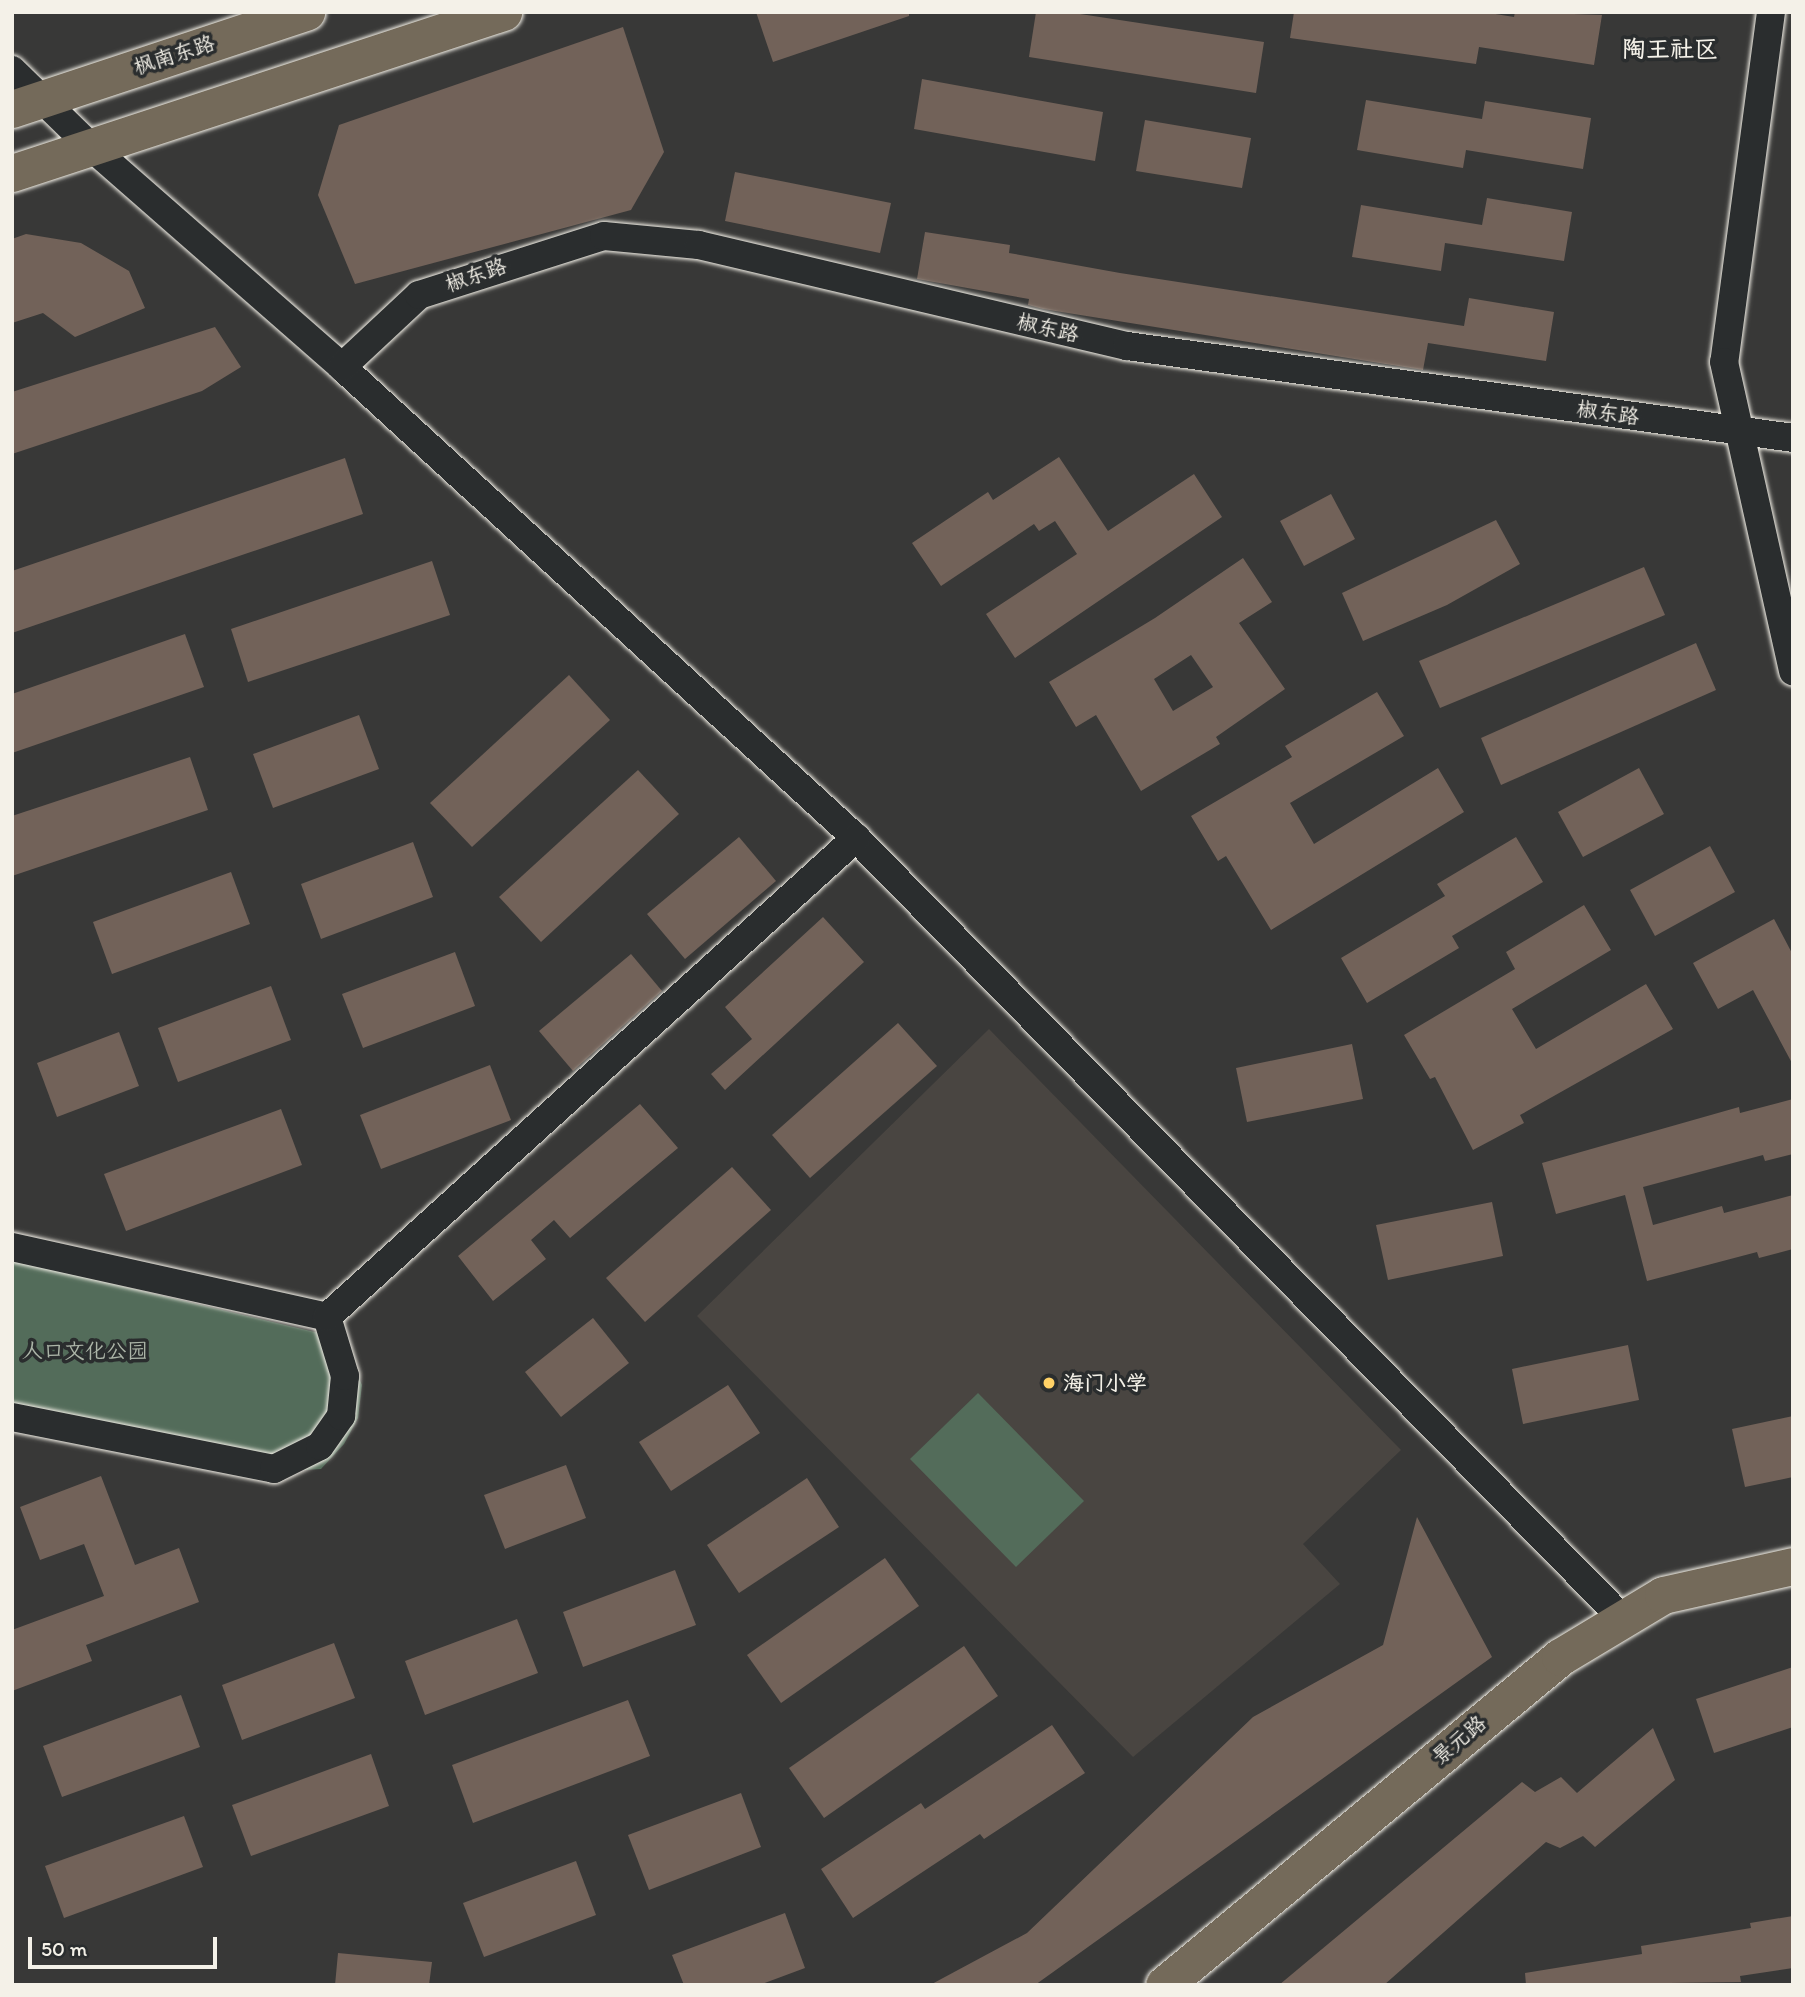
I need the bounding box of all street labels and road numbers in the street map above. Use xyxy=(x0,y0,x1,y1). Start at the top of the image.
street label: 枫南东路 xyxy=(130,30,218,80)
street label: 椒东路 xyxy=(442,253,510,297)
street label: 椒东路 xyxy=(1014,309,1082,347)
street label: 椒东路 xyxy=(1575,396,1641,430)
street label: 景元路 xyxy=(1427,1710,1491,1770)

